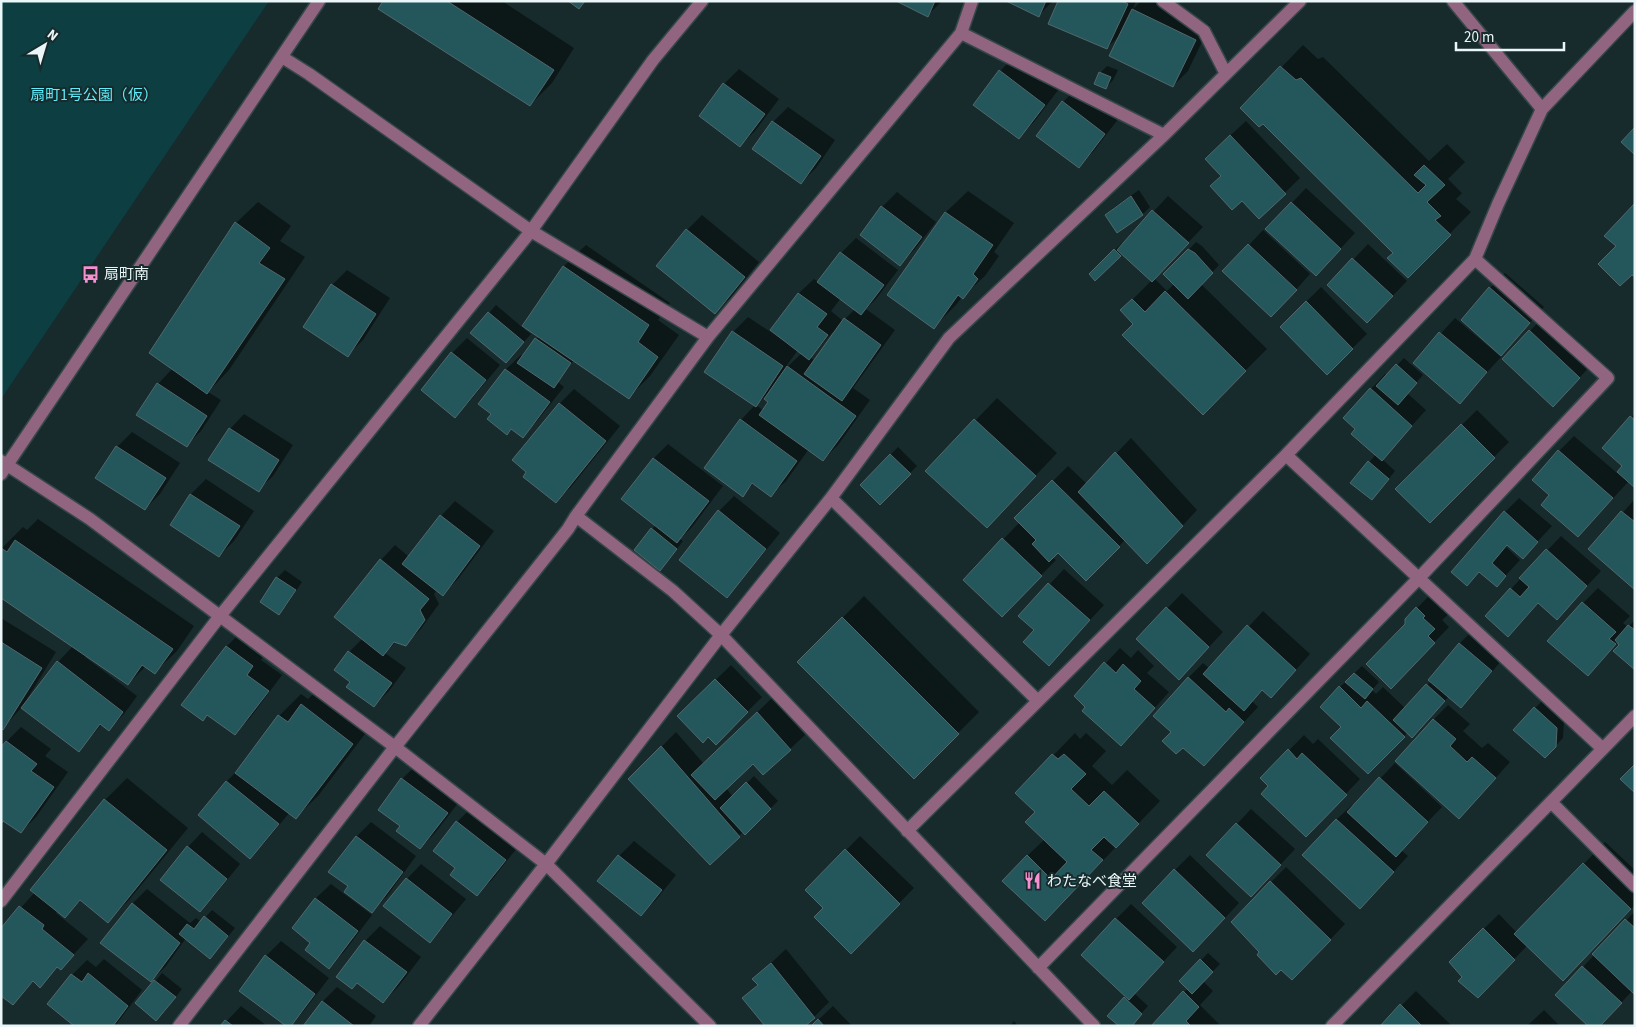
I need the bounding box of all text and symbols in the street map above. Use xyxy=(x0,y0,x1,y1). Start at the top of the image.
north arrow xyxy=(20,20,70,70)
scale bar xyxy=(1456,20,1564,52)
text: N xyxy=(43,25,62,46)
text: 20 m xyxy=(1464,27,1494,48)
park label: 扇町1号公園（仮） xyxy=(30,85,158,106)
bus stop icon: 扇町南 xyxy=(80,264,100,284)
place label: 扇町南 xyxy=(104,264,149,285)
restaurant icon: わたなべ食堂 xyxy=(1023,871,1043,891)
place label: わたなべ食堂 xyxy=(1047,871,1137,892)

